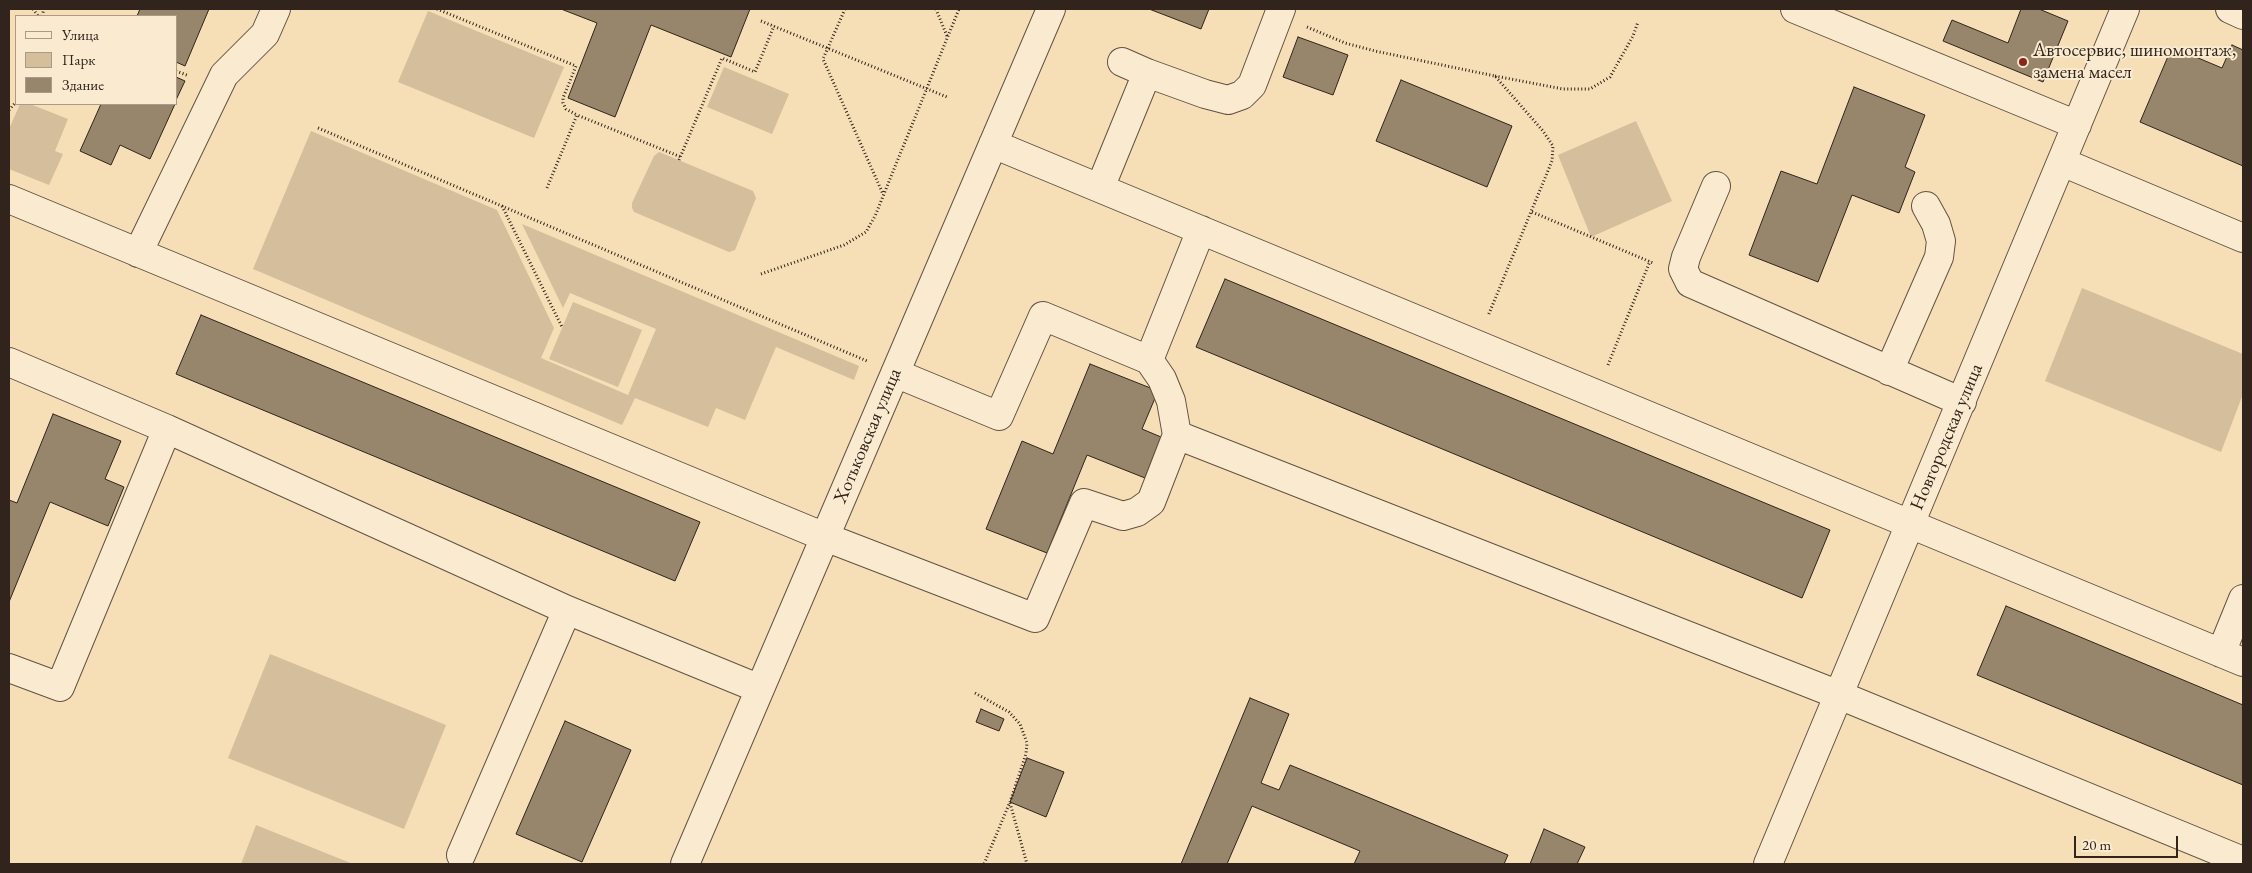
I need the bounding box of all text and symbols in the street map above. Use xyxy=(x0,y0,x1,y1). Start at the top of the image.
legend xyxy=(15,15,178,105)
text: Улица xyxy=(62,25,99,44)
place label: Автосервис, шиномонтаж, замена масел xyxy=(2033,40,2236,84)
text: Парк xyxy=(62,50,95,69)
marker: Автосервис, шиномонтаж, замена масел xyxy=(2017,56,2029,68)
text: Здание xyxy=(62,75,104,94)
street label: Новгородская улица xyxy=(1906,360,1988,514)
street label: Хотьковская улица xyxy=(829,365,907,507)
scale bar xyxy=(2077,826,2181,858)
text: 20 m xyxy=(2082,835,2111,854)

